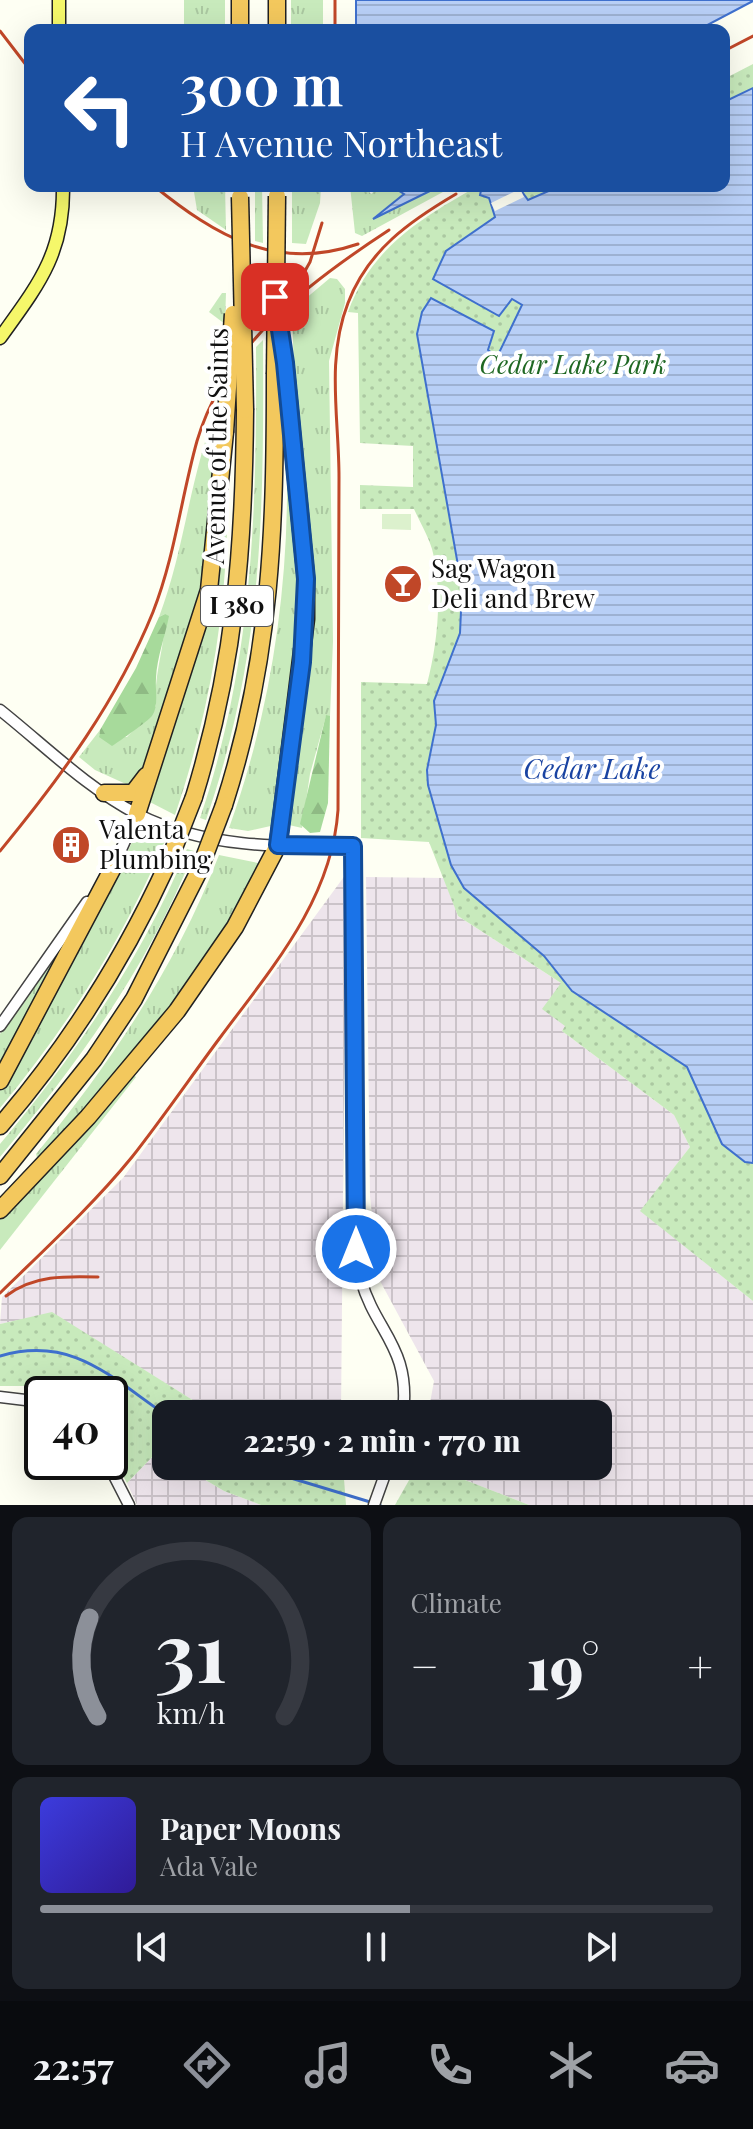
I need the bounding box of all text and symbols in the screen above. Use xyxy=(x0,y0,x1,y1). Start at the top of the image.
text: 300 m xyxy=(180,46,343,121)
icon: left xyxy=(48,56,152,160)
text: H Avenue Northeast xyxy=(180,118,502,166)
pin xyxy=(241,263,309,331)
icon: arrive xyxy=(253,275,297,319)
street label: Avenue of the Saints xyxy=(196,327,235,565)
park label: Cedar Lake Park xyxy=(480,346,667,381)
place label: Sag Wagon Deli and Brew xyxy=(431,550,595,615)
bar icon: Sag Wagon Deli and Brew xyxy=(382,563,424,605)
road number: I 380 xyxy=(201,586,273,626)
water label: Cedar Lake xyxy=(523,749,661,786)
place label: Valenta Plumbing xyxy=(98,811,211,876)
building icon: Valenta Plumbing xyxy=(50,824,92,866)
position arrow xyxy=(314,1207,398,1291)
speed limit sign: 40 xyxy=(24,1376,128,1480)
text: 22:59 · 2 min · 770 m xyxy=(244,1420,520,1460)
text: Climate xyxy=(411,1585,502,1620)
text: 31 xyxy=(155,1593,227,1704)
text: 19° xyxy=(527,1625,600,1705)
text: − xyxy=(411,1635,439,1694)
text: + xyxy=(687,1635,713,1694)
text: km/h xyxy=(157,1693,226,1731)
text: Paper Moons xyxy=(160,1808,341,1848)
text: Ada Vale xyxy=(160,1848,258,1883)
icon: previous xyxy=(130,1925,174,1969)
icon: pause xyxy=(354,1925,398,1969)
icon: next xyxy=(579,1925,623,1969)
icon: directions xyxy=(179,2037,235,2093)
icon: music xyxy=(300,2037,356,2093)
icon: phone xyxy=(422,2037,478,2093)
icon: climate xyxy=(543,2037,599,2093)
icon: car xyxy=(664,2037,720,2093)
text: 22:57 xyxy=(33,2041,114,2089)

